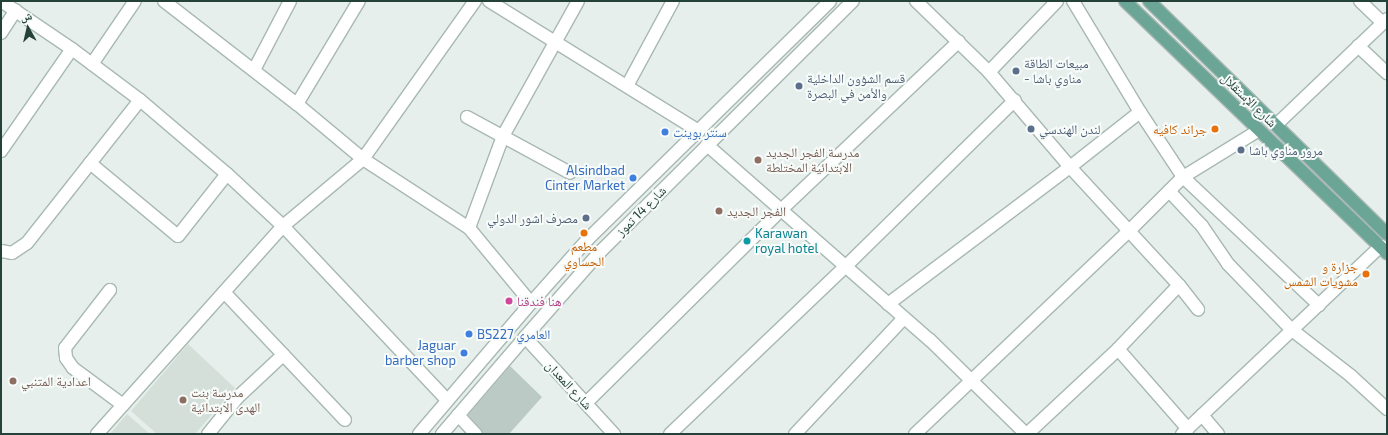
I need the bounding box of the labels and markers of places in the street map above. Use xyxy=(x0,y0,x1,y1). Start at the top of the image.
place label: مبيعات الطاقة - مناوي باشا xyxy=(1024,56,1089,87)
marker: مبيعات الطاقة - مناوي باشا xyxy=(1011,66,1021,76)
place label: قسم الشؤون الداخلية والأمن في البصرة xyxy=(807,71,905,102)
marker: قسم الشؤون الداخلية والأمن في البصرة xyxy=(794,81,804,91)
place label: لندن الهندسي xyxy=(1039,121,1100,137)
place label: جراند كافيه xyxy=(1153,121,1207,137)
place label: سنتر بوينت xyxy=(673,124,727,140)
marker: لندن الهندسي xyxy=(1026,124,1036,134)
marker: جراند كافيه xyxy=(1210,124,1220,134)
marker: سنتر بوينت xyxy=(660,127,670,137)
place label: مرور مناوي باشا xyxy=(1249,142,1323,158)
place label: مدرسة الفجر الجديد الابتدائية المختلطة xyxy=(766,145,859,176)
marker: مرور مناوي باشا xyxy=(1236,145,1246,155)
marker: مدرسة الفجر الجديد الابتدائية المختلطة xyxy=(753,155,763,165)
place label: Alsindbad Cinter Market xyxy=(545,163,625,194)
marker: Alsindbad Cinter Market xyxy=(628,173,638,183)
place label: الفجر الجديد xyxy=(727,203,786,219)
marker: الفجر الجديد xyxy=(714,206,724,216)
place label: مصرف اشور الدولي xyxy=(487,210,578,226)
marker: مصرف اشور الدولي xyxy=(581,213,591,223)
place label: Karawan royal hotel xyxy=(755,226,819,257)
marker: مطعم الحساوي xyxy=(579,228,589,238)
marker: Karawan royal hotel xyxy=(742,236,752,246)
place label: مطعم الحساوي xyxy=(564,239,604,270)
place label: جزارة و مشويات الشمس xyxy=(1284,259,1358,290)
marker: جزارة و مشويات الشمس xyxy=(1361,269,1371,279)
place label: هنا فندقنا xyxy=(517,293,562,309)
marker: هنا فندقنا xyxy=(504,296,514,306)
place label: BS227 العامري xyxy=(477,326,550,342)
marker: BS227 العامري xyxy=(464,329,474,339)
place label: Jaguar barber shop xyxy=(385,338,456,369)
marker: Jaguar barber shop xyxy=(459,348,469,358)
place label: اعدادية المتنبي xyxy=(21,373,91,389)
marker: اعدادية المتنبي xyxy=(8,376,18,386)
place label: مدرسة بنت الهدى اﻻبتدائية xyxy=(191,385,260,416)
marker: مدرسة بنت الهدى اﻻبتدائية xyxy=(178,395,188,405)

